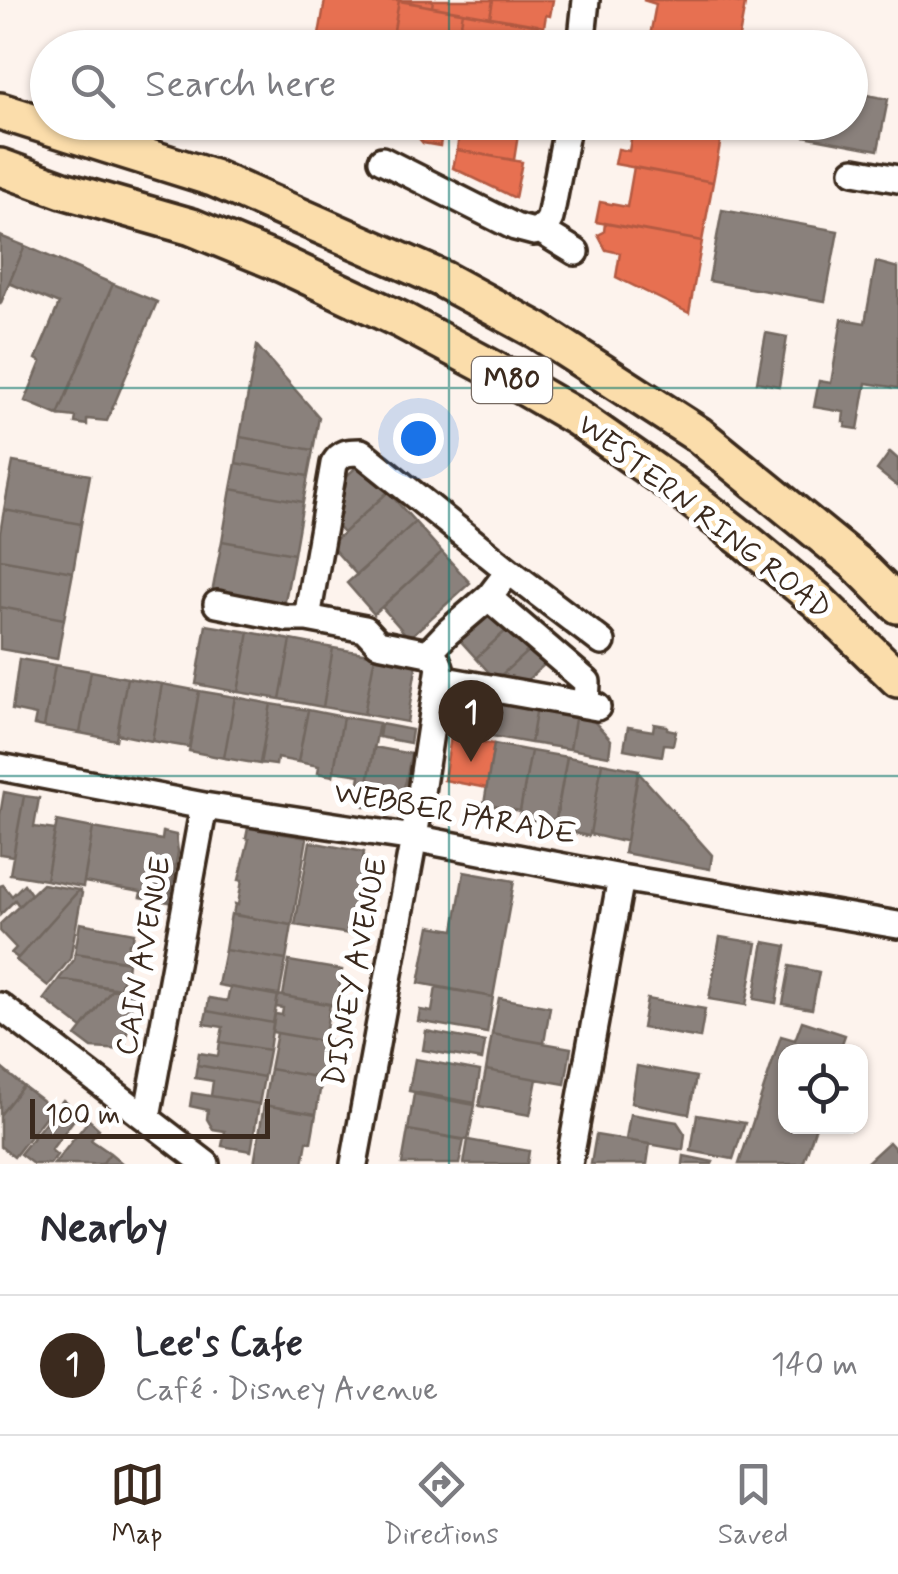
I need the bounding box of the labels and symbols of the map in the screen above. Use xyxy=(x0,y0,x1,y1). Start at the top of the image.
road number: M80 xyxy=(472,357,552,403)
street label: WESTERN RING ROAD xyxy=(569,406,839,628)
your location xyxy=(393,413,444,464)
pin: 1 xyxy=(438,680,504,762)
street label: WEBBER PARADE xyxy=(331,773,579,855)
street label: CAIN AVENUE xyxy=(107,853,181,1059)
street label: DISNEY AVENUE xyxy=(315,855,397,1089)
scale bar xyxy=(30,1094,270,1138)

